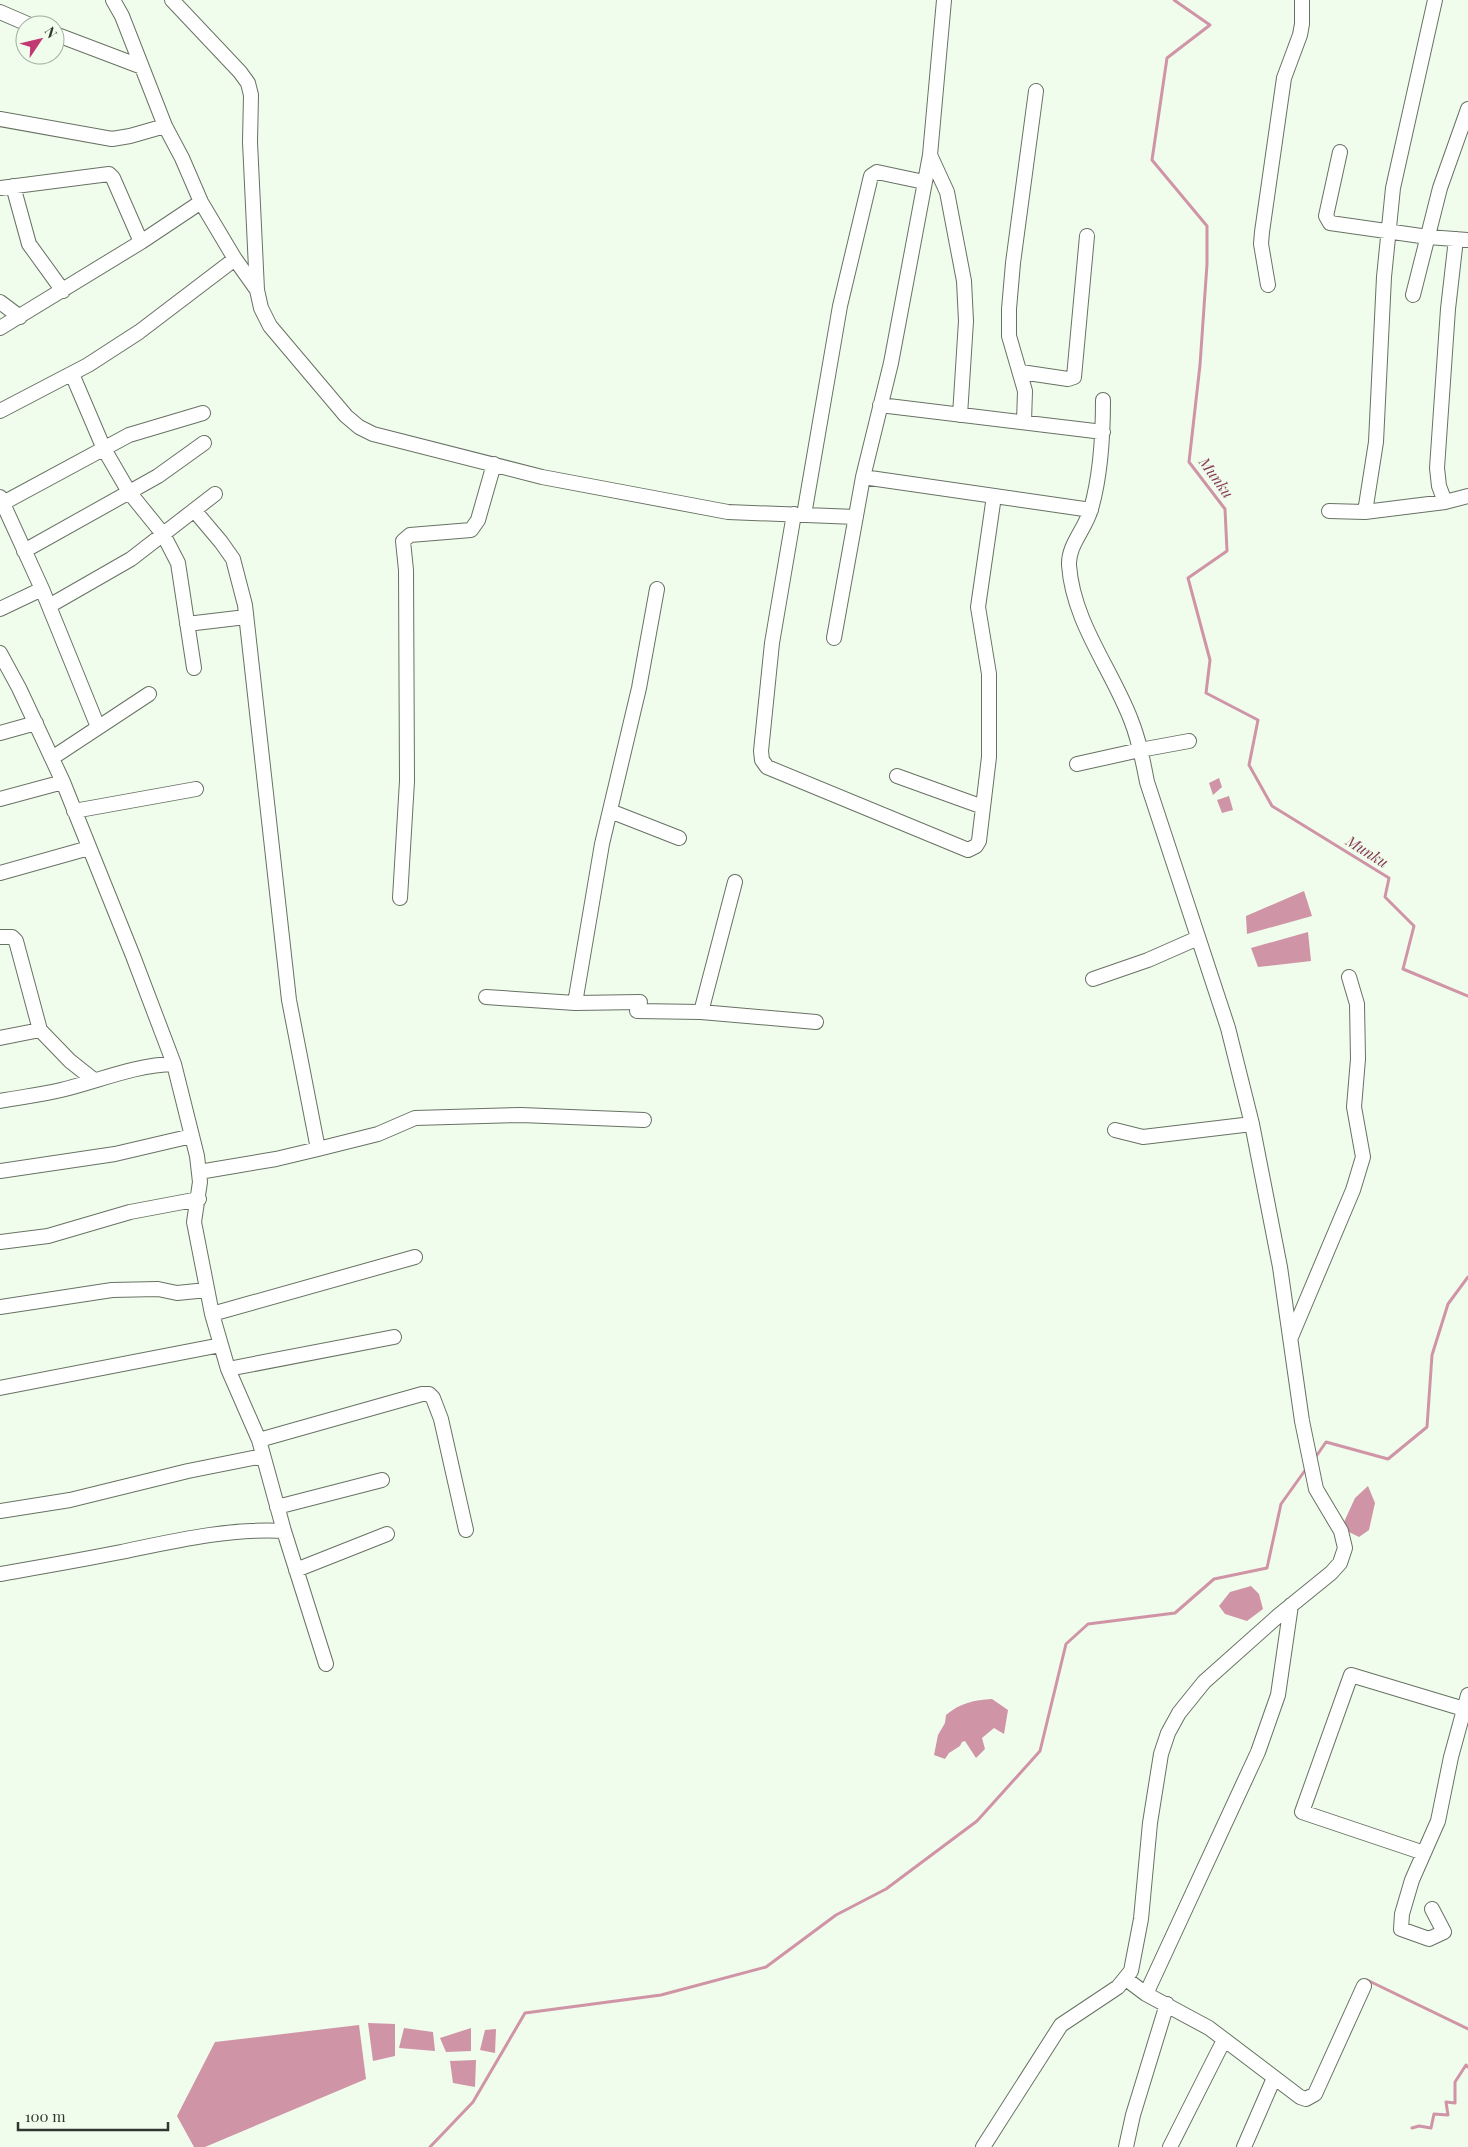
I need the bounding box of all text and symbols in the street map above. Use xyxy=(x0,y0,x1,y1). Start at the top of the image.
north arrow xyxy=(15,15,65,65)
text: N xyxy=(40,23,62,42)
water label: Munku xyxy=(1195,452,1239,502)
water label: Munku xyxy=(1342,830,1392,872)
scale bar xyxy=(18,2100,168,2132)
text: 100 m xyxy=(25,2106,66,2126)

